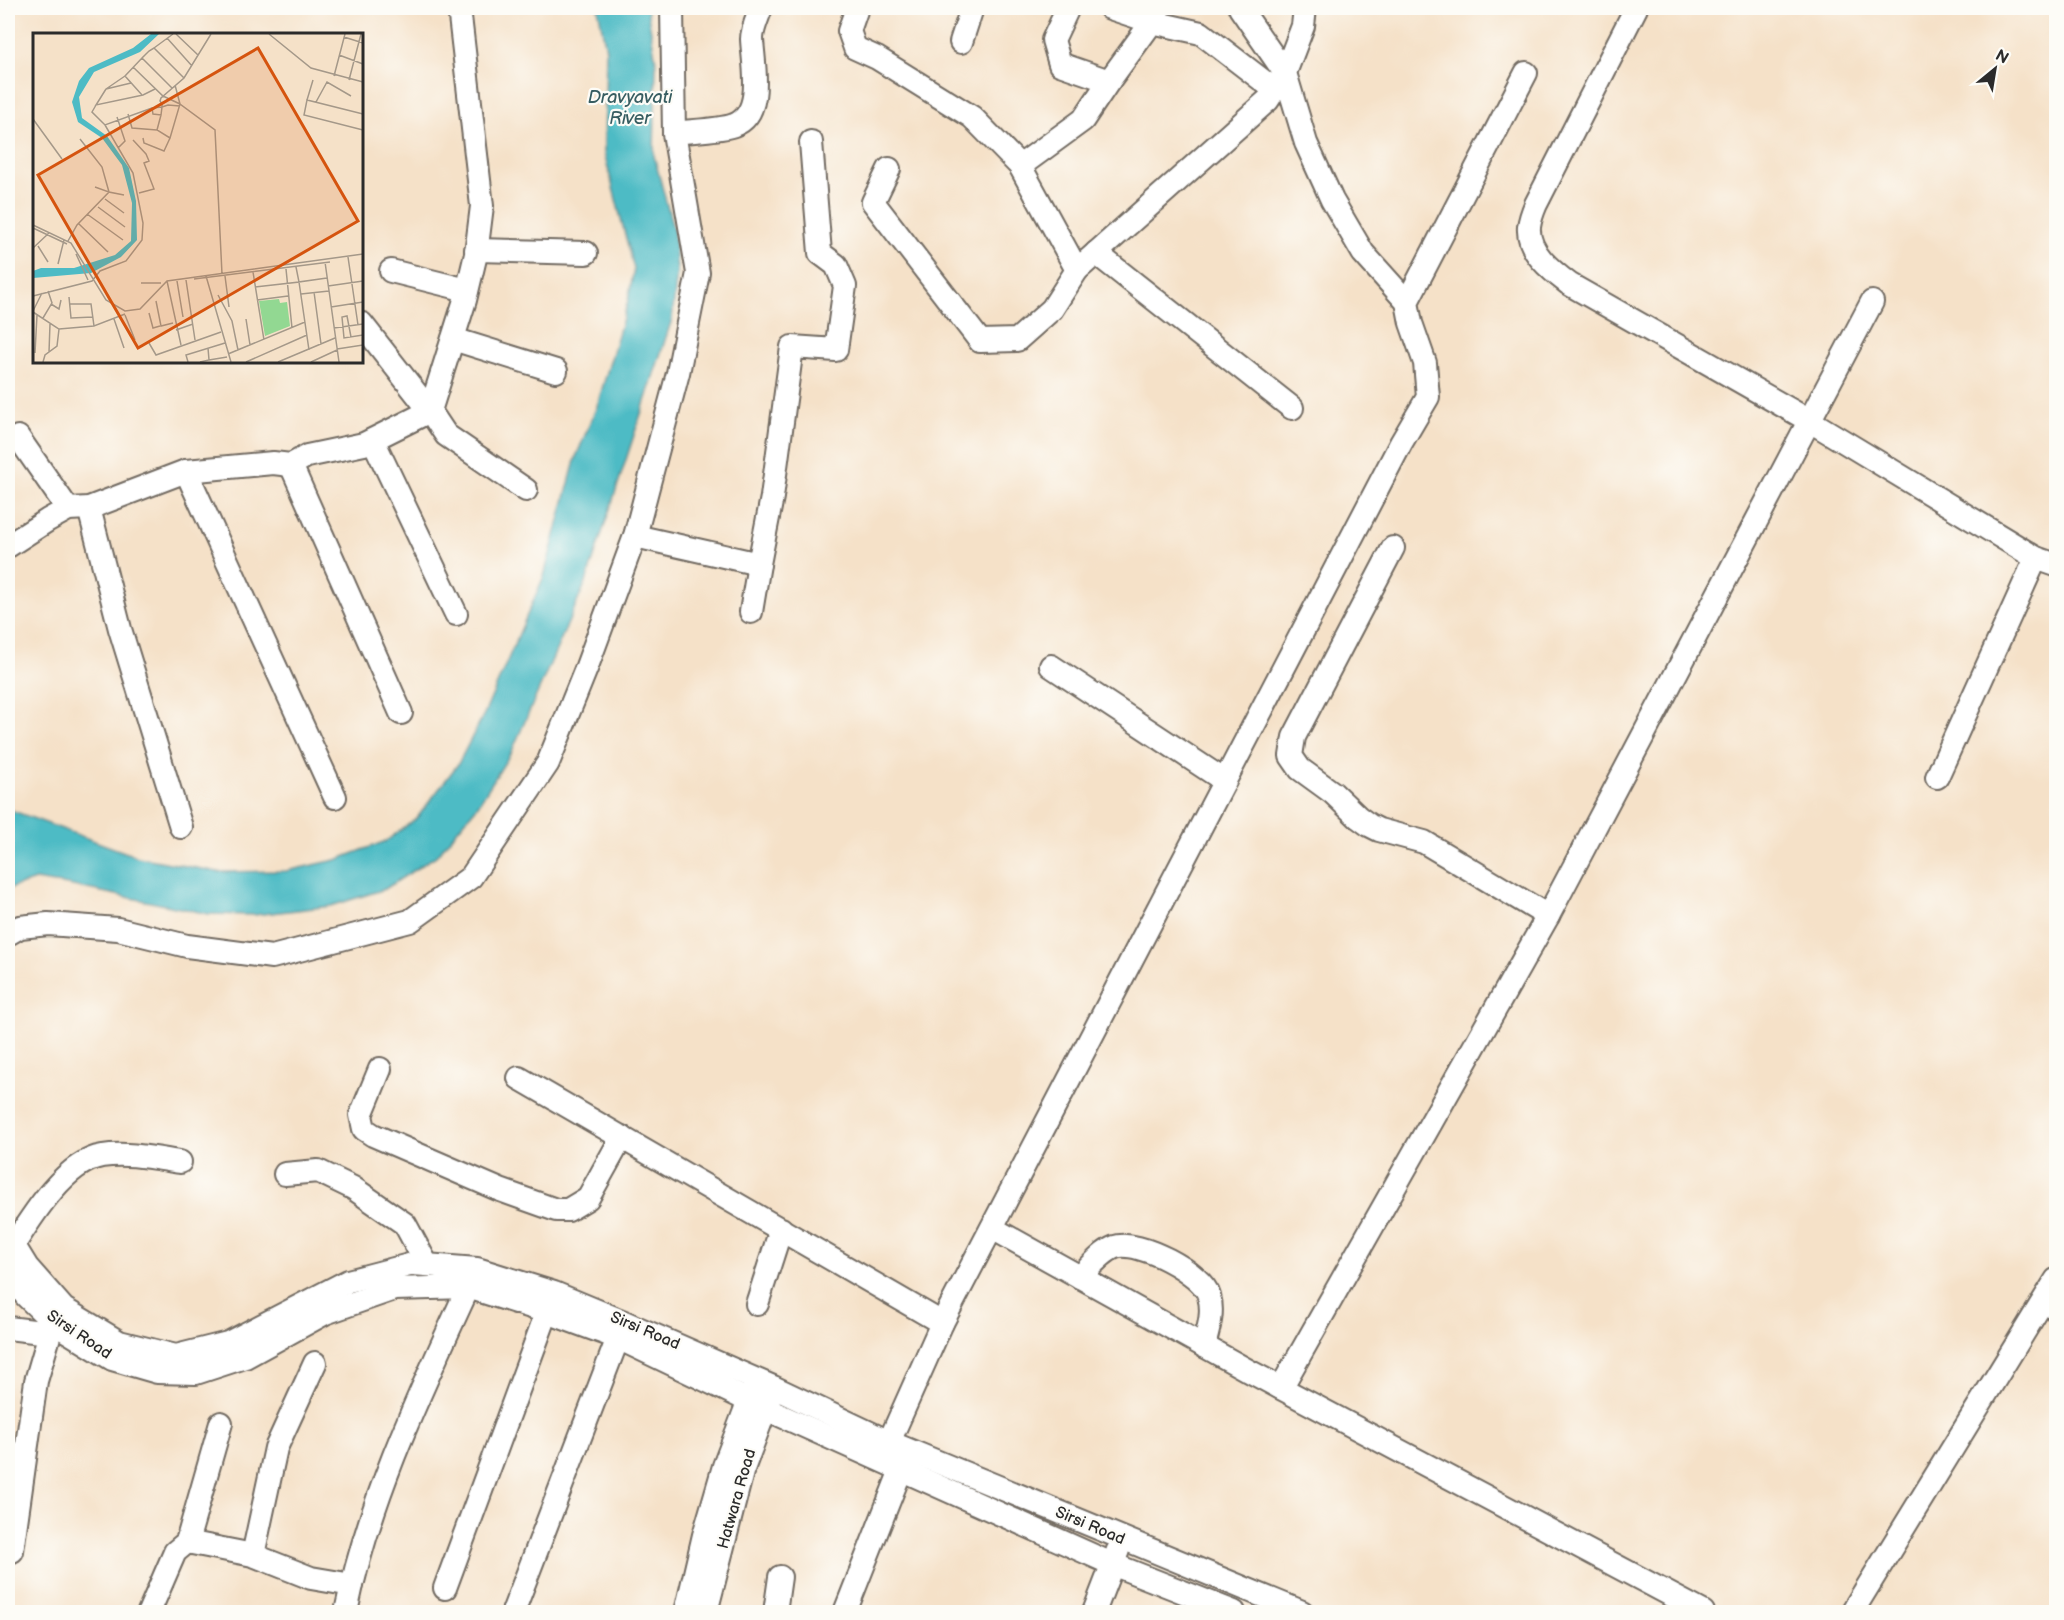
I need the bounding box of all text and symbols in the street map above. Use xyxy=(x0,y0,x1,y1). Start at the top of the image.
inset map xyxy=(33,33,363,363)
north arrow xyxy=(1965,39,2025,99)
text: N xyxy=(1992,46,2012,69)
water label: Dravyavati River xyxy=(588,87,673,129)
street label: Sirsi Road xyxy=(43,1306,115,1364)
street label: Sirsi Road xyxy=(607,1308,683,1354)
street label: Hatwara Road xyxy=(714,1447,760,1551)
street label: Sirsi Road xyxy=(1052,1503,1128,1549)

